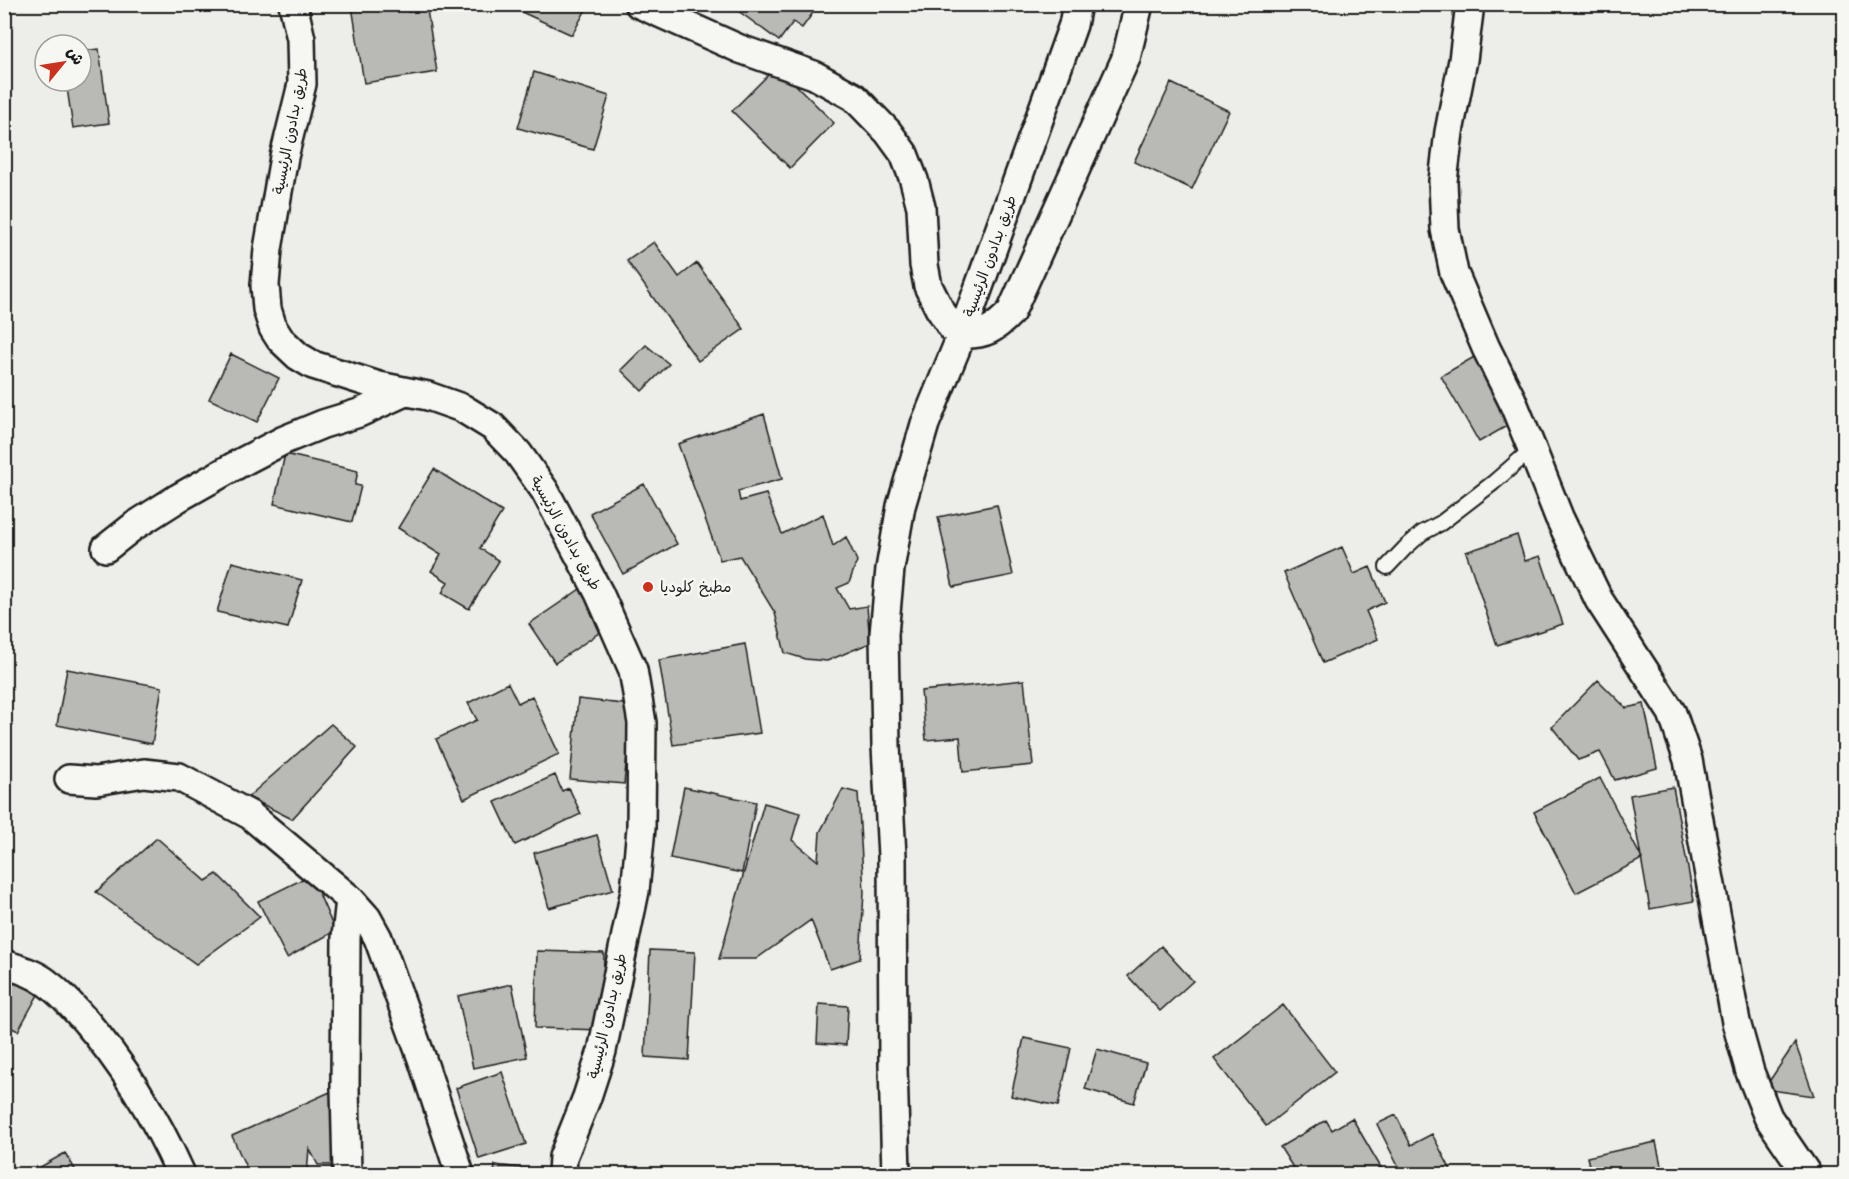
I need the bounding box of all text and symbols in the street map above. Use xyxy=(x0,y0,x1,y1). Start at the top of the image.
north arrow xyxy=(33,33,93,93)
text: ش xyxy=(62,43,89,69)
street label: طريق بدادون الرئيسية xyxy=(268,66,312,196)
street label: طريق بدادون الرئيسية xyxy=(959,192,1021,320)
street label: طريق بدادون الرئيسية xyxy=(526,472,606,594)
place label: مطبخ كلوديا xyxy=(660,577,731,597)
marker: مطبخ كلوديا xyxy=(641,580,655,594)
street label: طريق بدادون الرئيسية xyxy=(583,951,631,1081)

